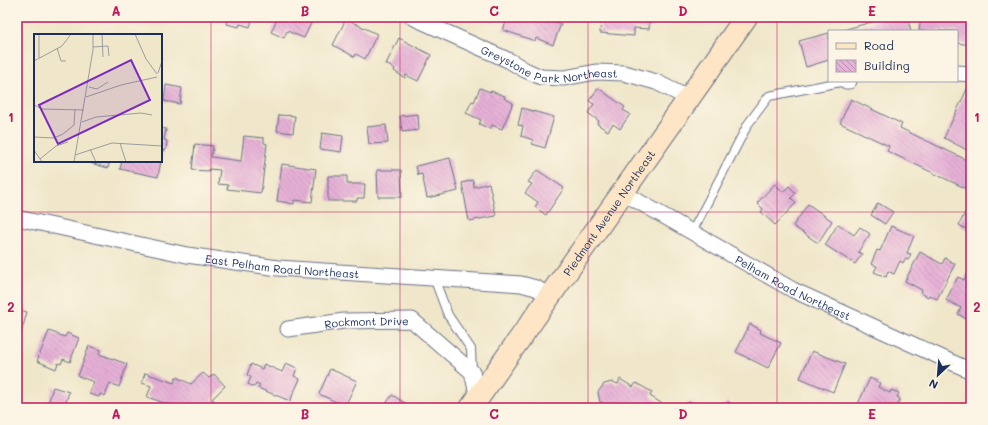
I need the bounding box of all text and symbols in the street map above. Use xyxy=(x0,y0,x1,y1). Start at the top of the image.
text: A xyxy=(111,2,121,19)
text: B xyxy=(301,2,310,19)
text: C xyxy=(489,2,499,19)
text: D xyxy=(678,2,688,19)
text: E xyxy=(868,2,876,19)
legend xyxy=(828,30,958,82)
inset map xyxy=(34,34,162,162)
text: Road xyxy=(864,37,894,53)
street label: Greystone Park Northeast xyxy=(479,41,618,86)
text: Building xyxy=(864,57,910,73)
text: 1 xyxy=(8,108,14,125)
text: 1 xyxy=(974,108,980,125)
street label: Piedmont Avenue Northeast xyxy=(559,147,658,278)
street label: East Pelham Road Northeast xyxy=(204,250,360,281)
street label: Pelham Road Northeast xyxy=(733,251,853,323)
text: 2 xyxy=(7,298,15,315)
text: 2 xyxy=(973,298,981,315)
street label: Rockmont Drive xyxy=(323,313,409,331)
north arrow xyxy=(918,355,958,395)
text: N xyxy=(926,376,940,393)
text: A xyxy=(111,405,121,422)
text: B xyxy=(301,405,310,422)
text: C xyxy=(489,405,499,422)
text: D xyxy=(678,405,688,422)
text: E xyxy=(868,405,876,422)

